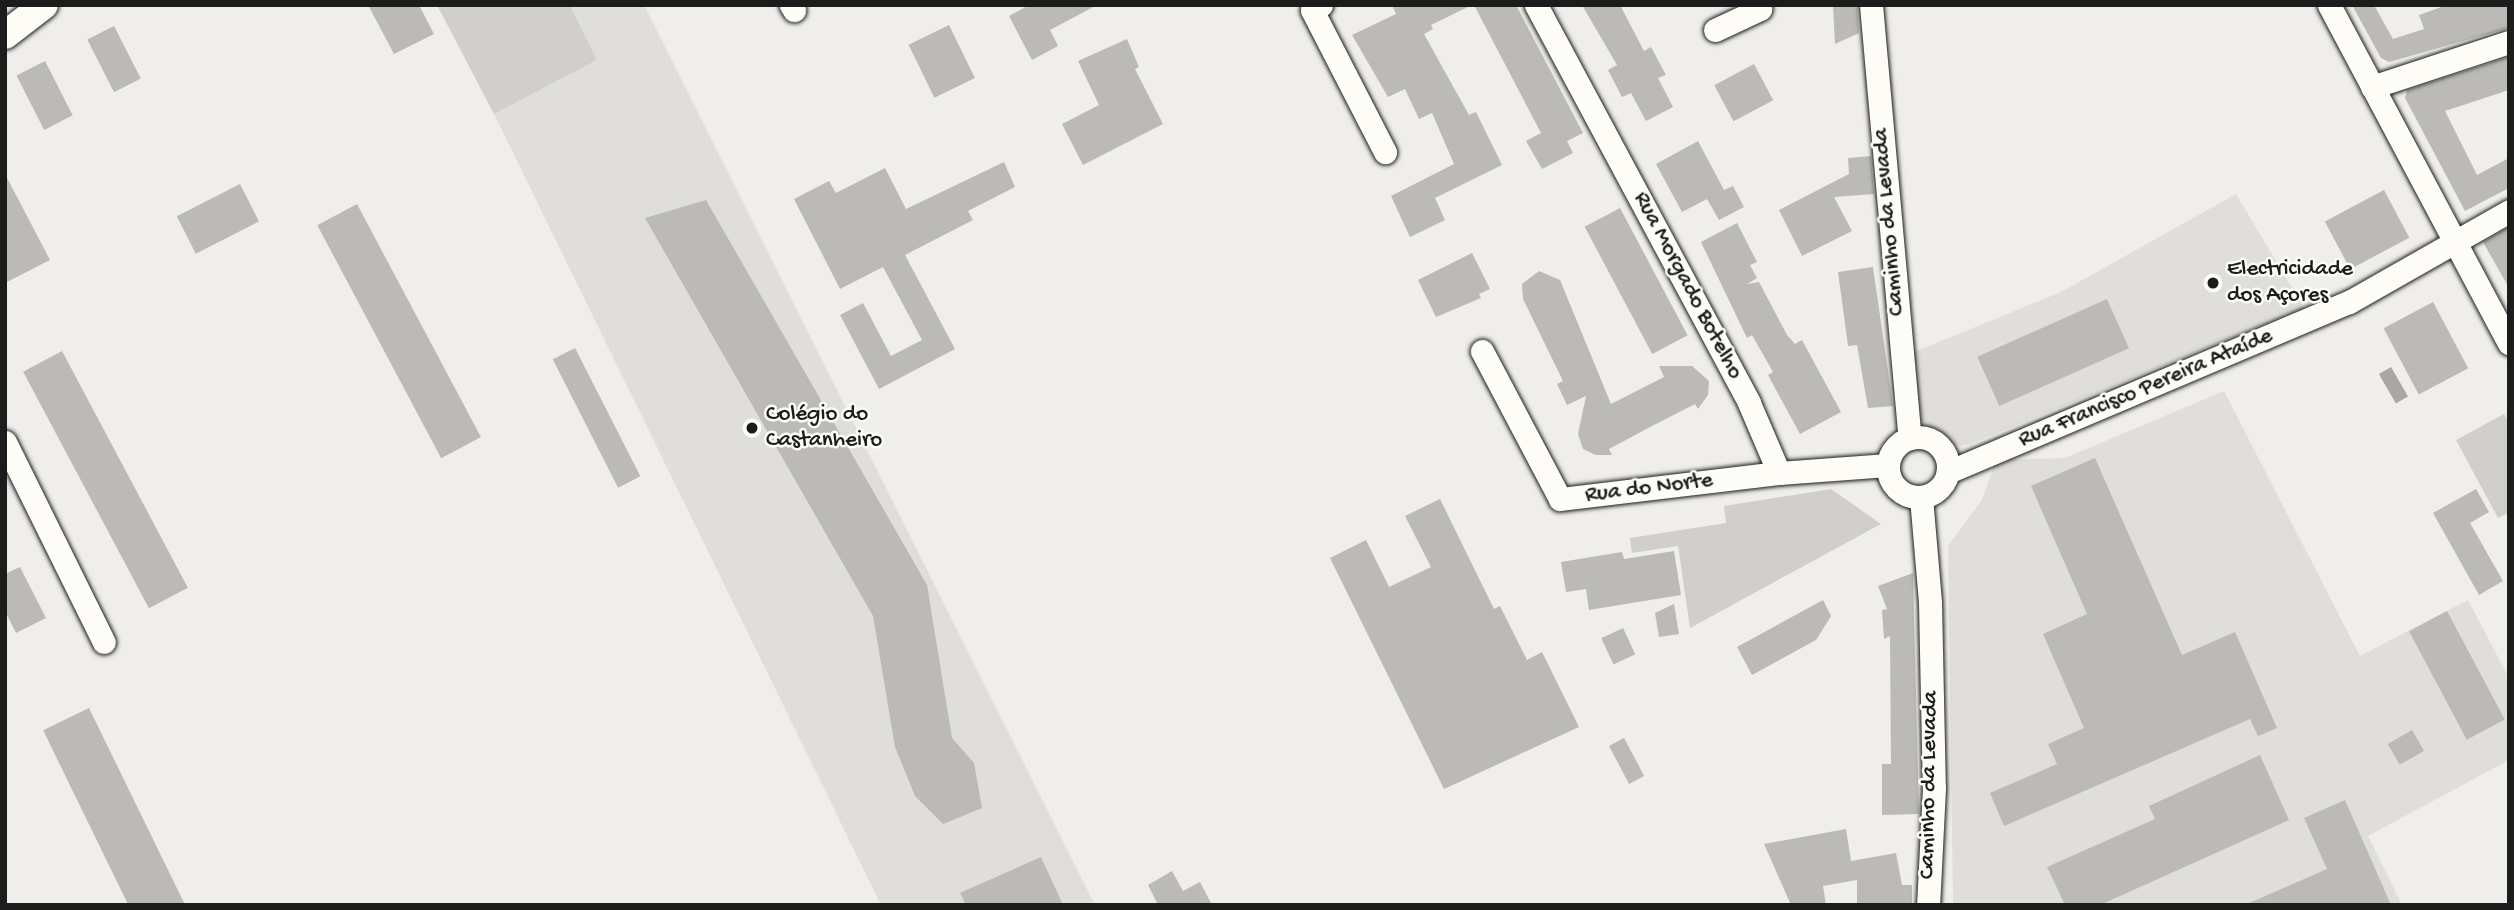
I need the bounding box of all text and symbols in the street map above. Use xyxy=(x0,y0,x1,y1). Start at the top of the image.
street label: Caminho da Levada xyxy=(1868,127,1912,317)
street label: Rua Morgado Botelho xyxy=(1626,188,1748,384)
place label: Electricidade dos Açores xyxy=(2227,256,2353,310)
marker: Electricidade dos Açores xyxy=(2205,275,2221,291)
street label: Rua Francisco Pereira Ataíde xyxy=(2015,323,2277,455)
place label: Colégio do Castanheiro xyxy=(766,401,882,455)
marker: Colégio do Castanheiro xyxy=(744,420,760,436)
street label: Rua do Norte xyxy=(1584,467,1714,511)
street label: Caminho da Levada xyxy=(1915,691,1945,879)

